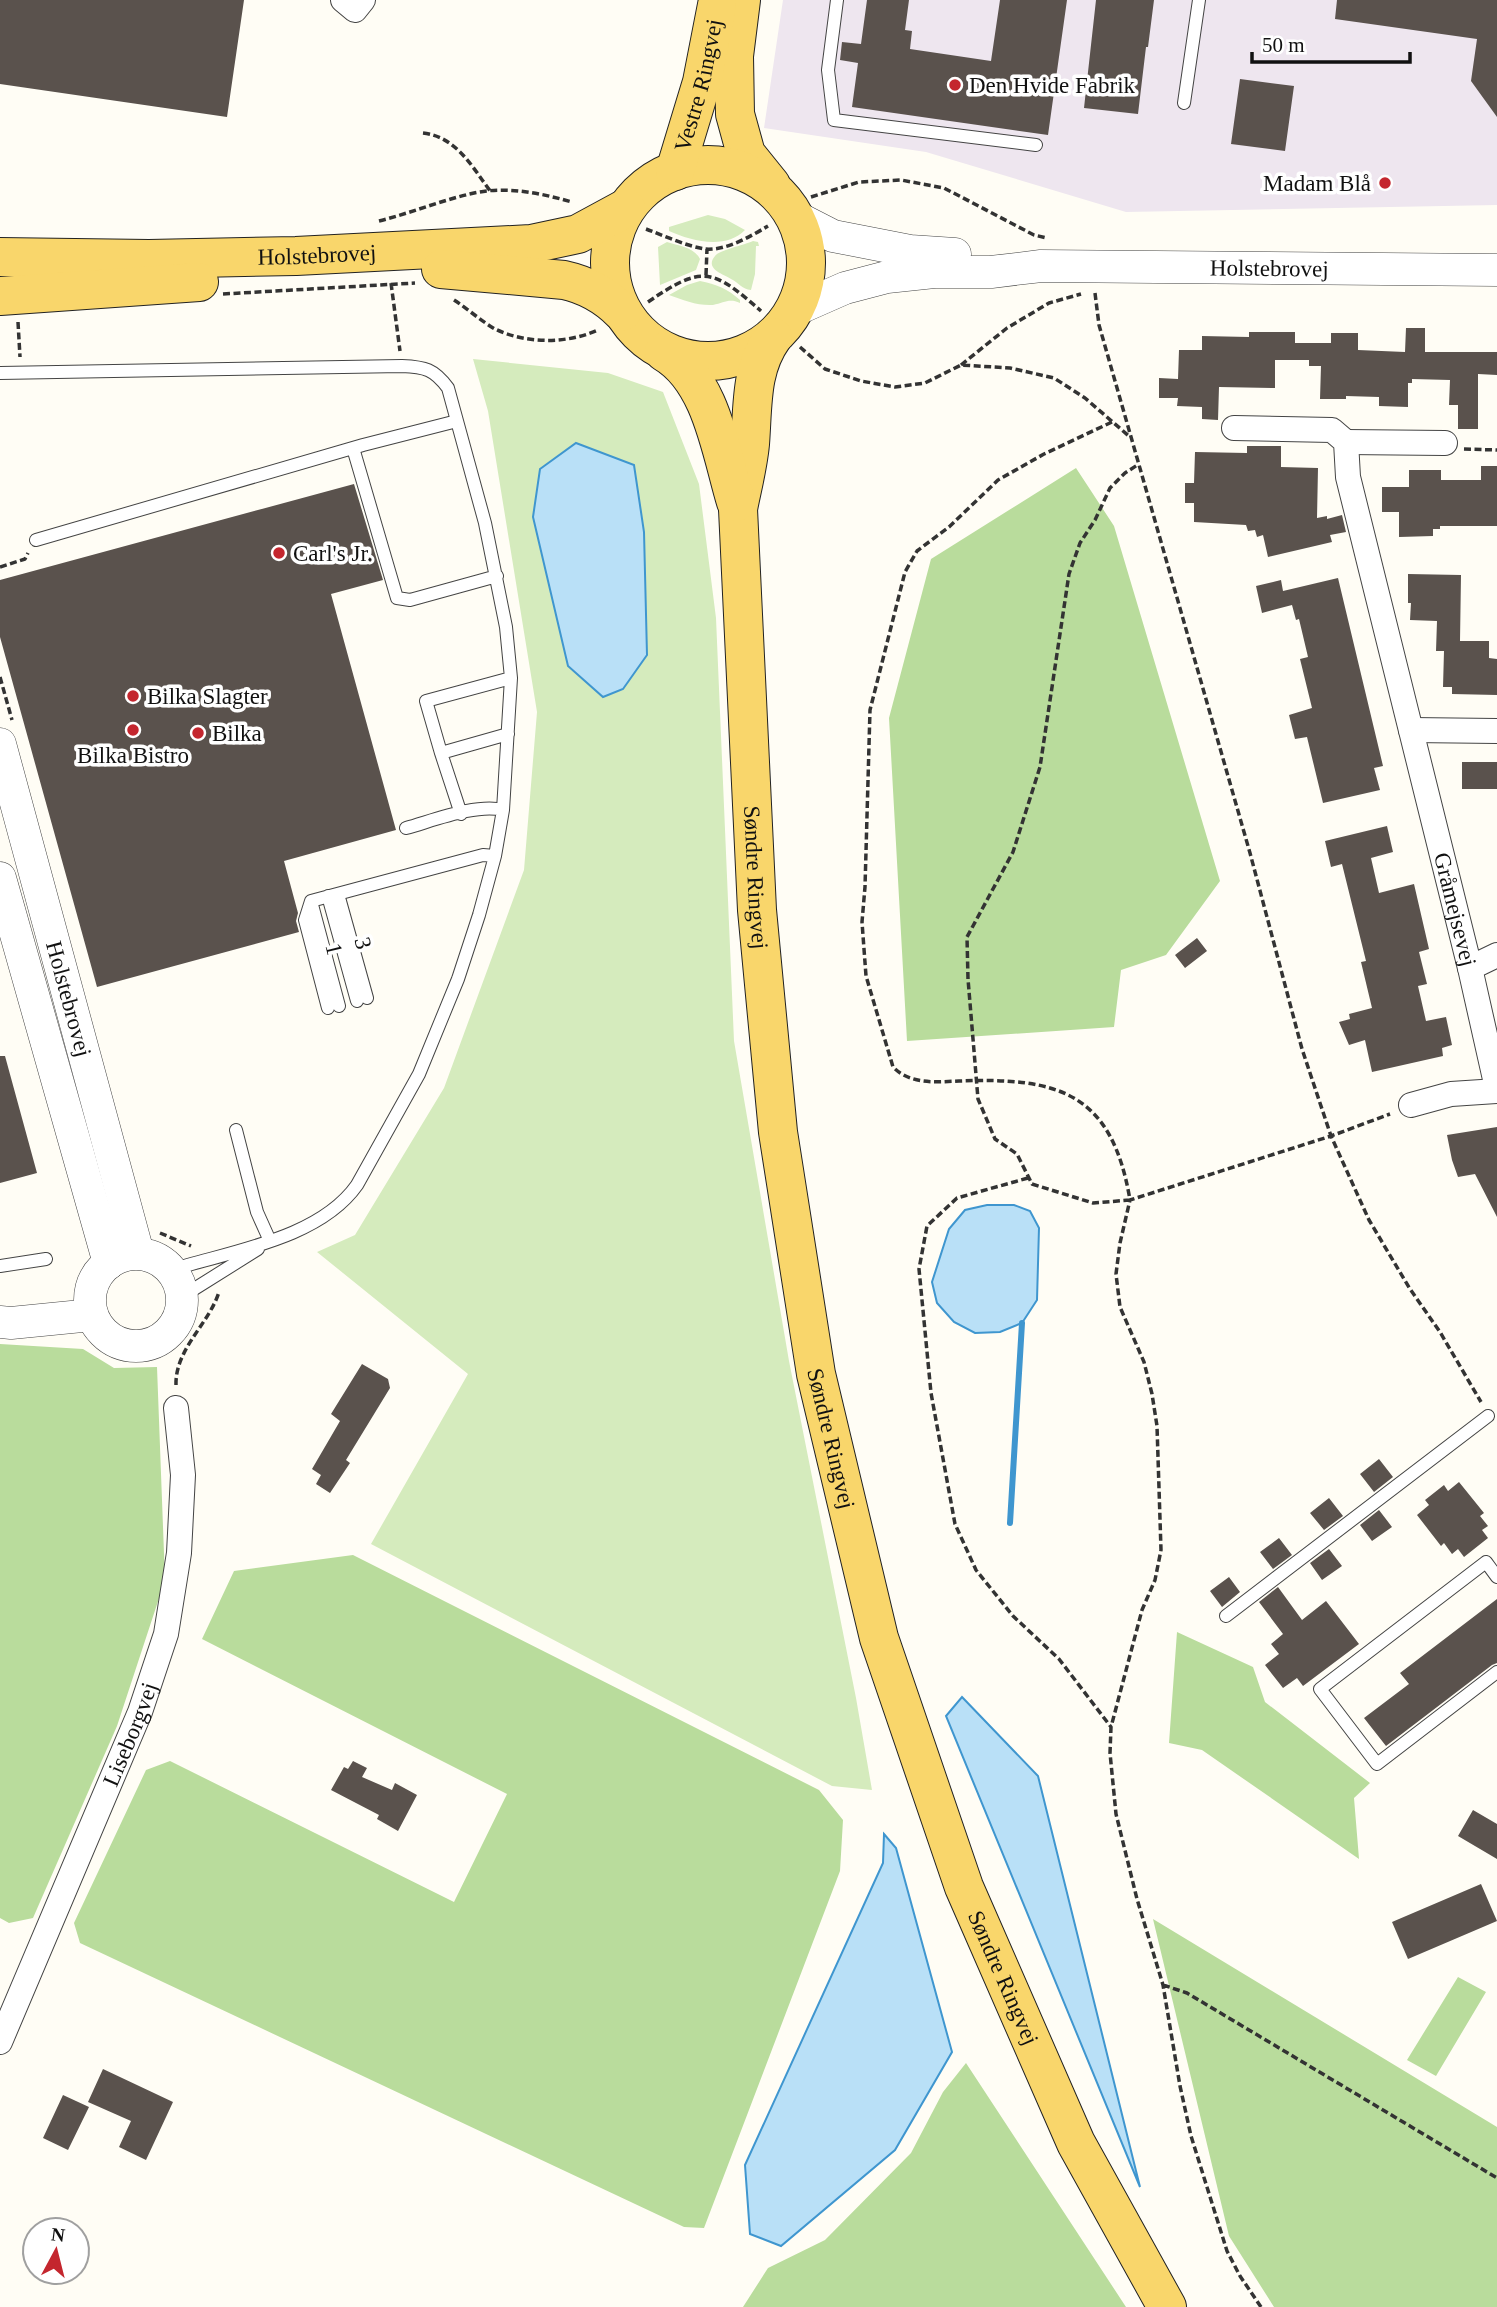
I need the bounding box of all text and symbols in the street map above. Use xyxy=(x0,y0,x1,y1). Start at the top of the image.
street label: Vestre Ringvej xyxy=(669,17,727,155)
scale bar xyxy=(1252,21,1410,65)
text: 50 m xyxy=(1262,33,1305,57)
place label: Den Hvide Fabrik xyxy=(969,73,1136,98)
marker: Den Hvide Fabrik xyxy=(947,77,963,93)
place label: Madam Blå xyxy=(1263,171,1371,196)
marker: Madam Blå xyxy=(1377,175,1393,191)
street label: Holstebrovej xyxy=(257,239,377,269)
street label: Holstebrovej xyxy=(1210,255,1329,281)
place label: Carl's Jr. xyxy=(293,541,373,566)
marker: Carl's Jr. xyxy=(271,545,287,561)
place label: Bilka Slagter xyxy=(147,684,268,709)
marker: Bilka Slagter xyxy=(125,688,141,704)
place label: Bilka xyxy=(212,721,262,746)
marker: Bilka Bistro xyxy=(125,722,141,738)
marker: Bilka xyxy=(190,725,206,741)
place label: Bilka Bistro xyxy=(77,743,189,768)
street label: Søndre Ringvej xyxy=(740,805,773,950)
street label: Gråmejsevej xyxy=(1429,850,1482,969)
street label: 3 xyxy=(349,934,377,952)
street label: Holstebrovej xyxy=(41,938,97,1059)
street label: 1 xyxy=(320,940,348,958)
street label: Søndre Ringvej xyxy=(803,1366,860,1511)
street label: Liseborgvej xyxy=(98,1679,161,1790)
street label: Søndre Ringvej xyxy=(963,1907,1044,2048)
north arrow xyxy=(21,2216,91,2286)
text: N xyxy=(50,2223,66,2246)

